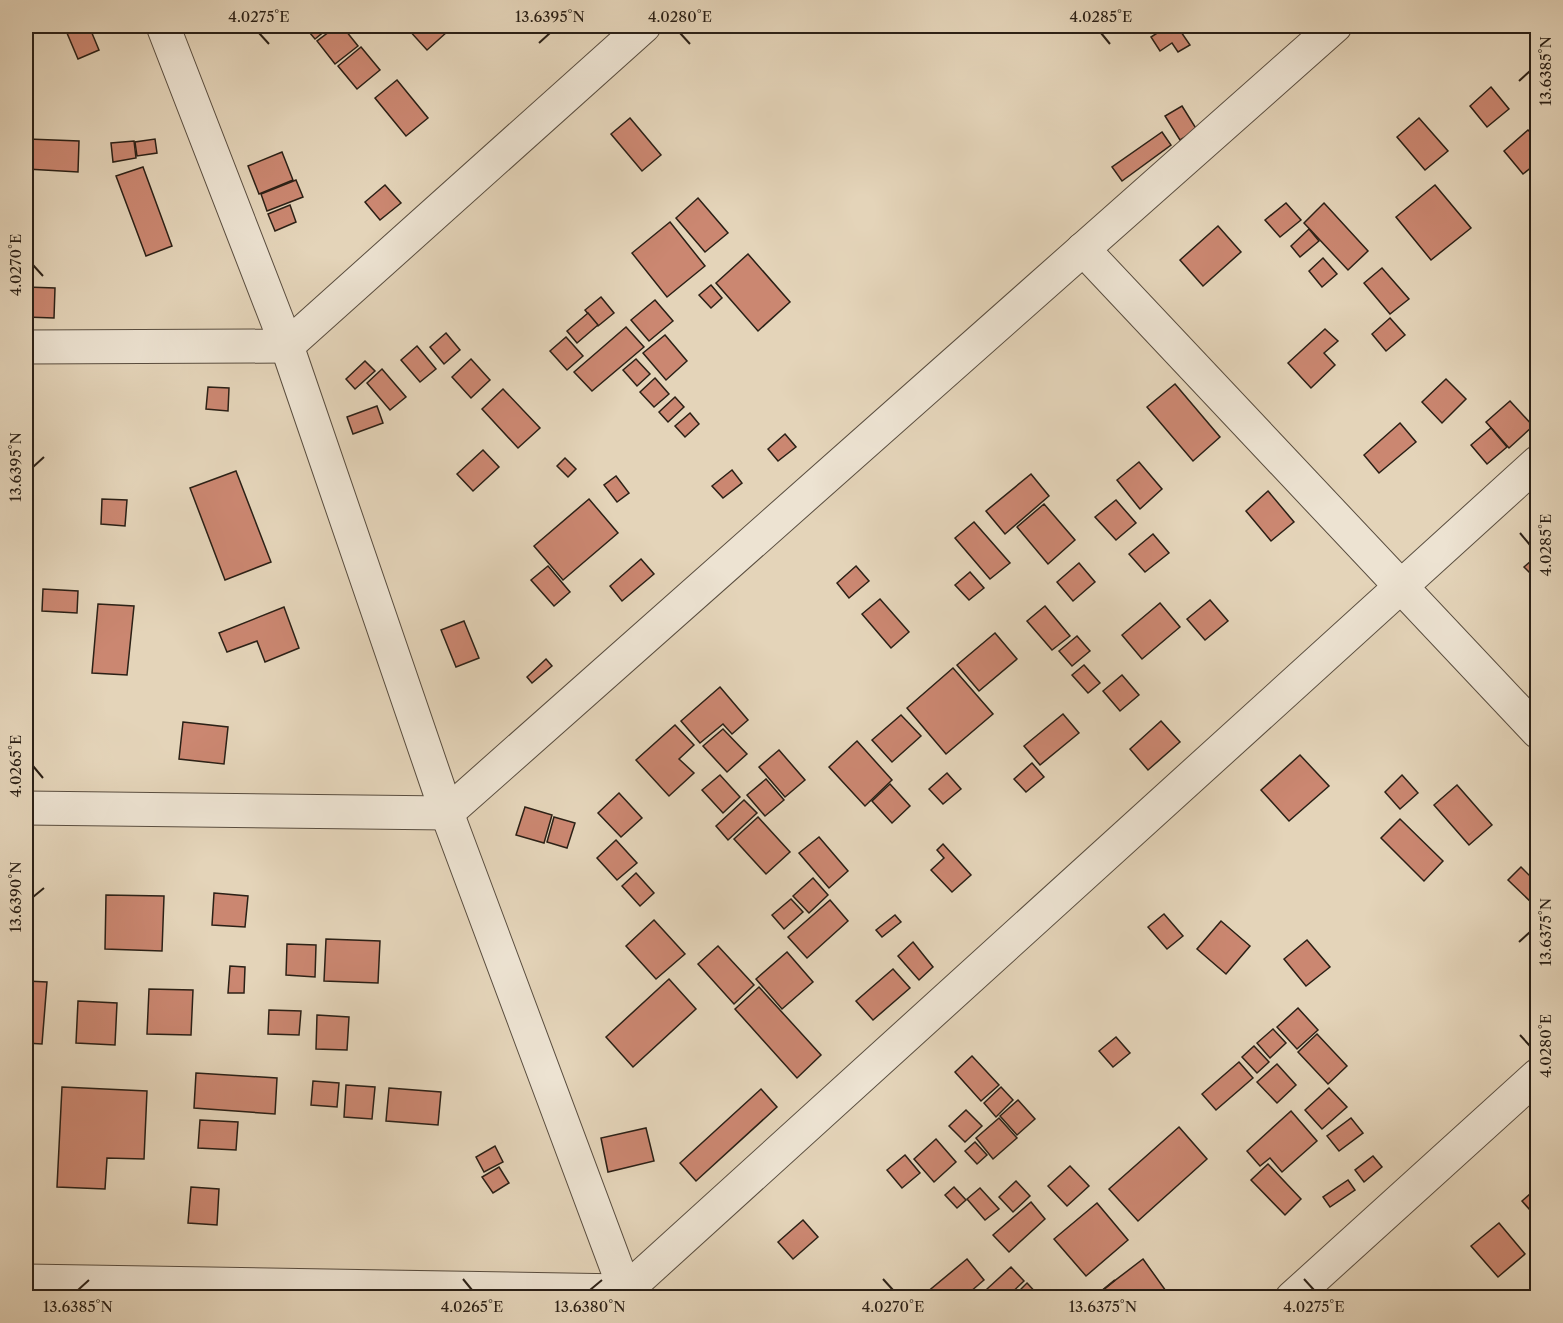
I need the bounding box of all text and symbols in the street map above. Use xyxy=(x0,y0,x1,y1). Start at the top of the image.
text: 4.0275°E xyxy=(228,7,290,26)
text: 13.6395°N xyxy=(515,7,585,26)
text: 4.0280°E xyxy=(648,7,712,26)
text: 4.0285°E xyxy=(1070,7,1132,26)
text: 13.6385°N xyxy=(1536,36,1555,106)
text: 4.0270°E xyxy=(6,234,25,296)
text: 13.6395°N xyxy=(6,432,25,502)
text: 4.0285°E xyxy=(1536,514,1555,576)
text: 4.0265°E xyxy=(6,735,25,797)
text: 13.6390°N xyxy=(6,861,25,933)
text: 13.6375°N xyxy=(1536,898,1555,966)
text: 4.0280°E xyxy=(1536,1014,1555,1078)
text: 13.6385°N xyxy=(43,1297,113,1316)
text: 4.0265°E xyxy=(441,1297,503,1316)
text: 13.6380°N xyxy=(554,1297,626,1316)
text: 4.0270°E xyxy=(862,1297,924,1316)
text: 13.6375°N xyxy=(1069,1297,1137,1316)
text: 4.0275°E xyxy=(1283,1297,1345,1316)

